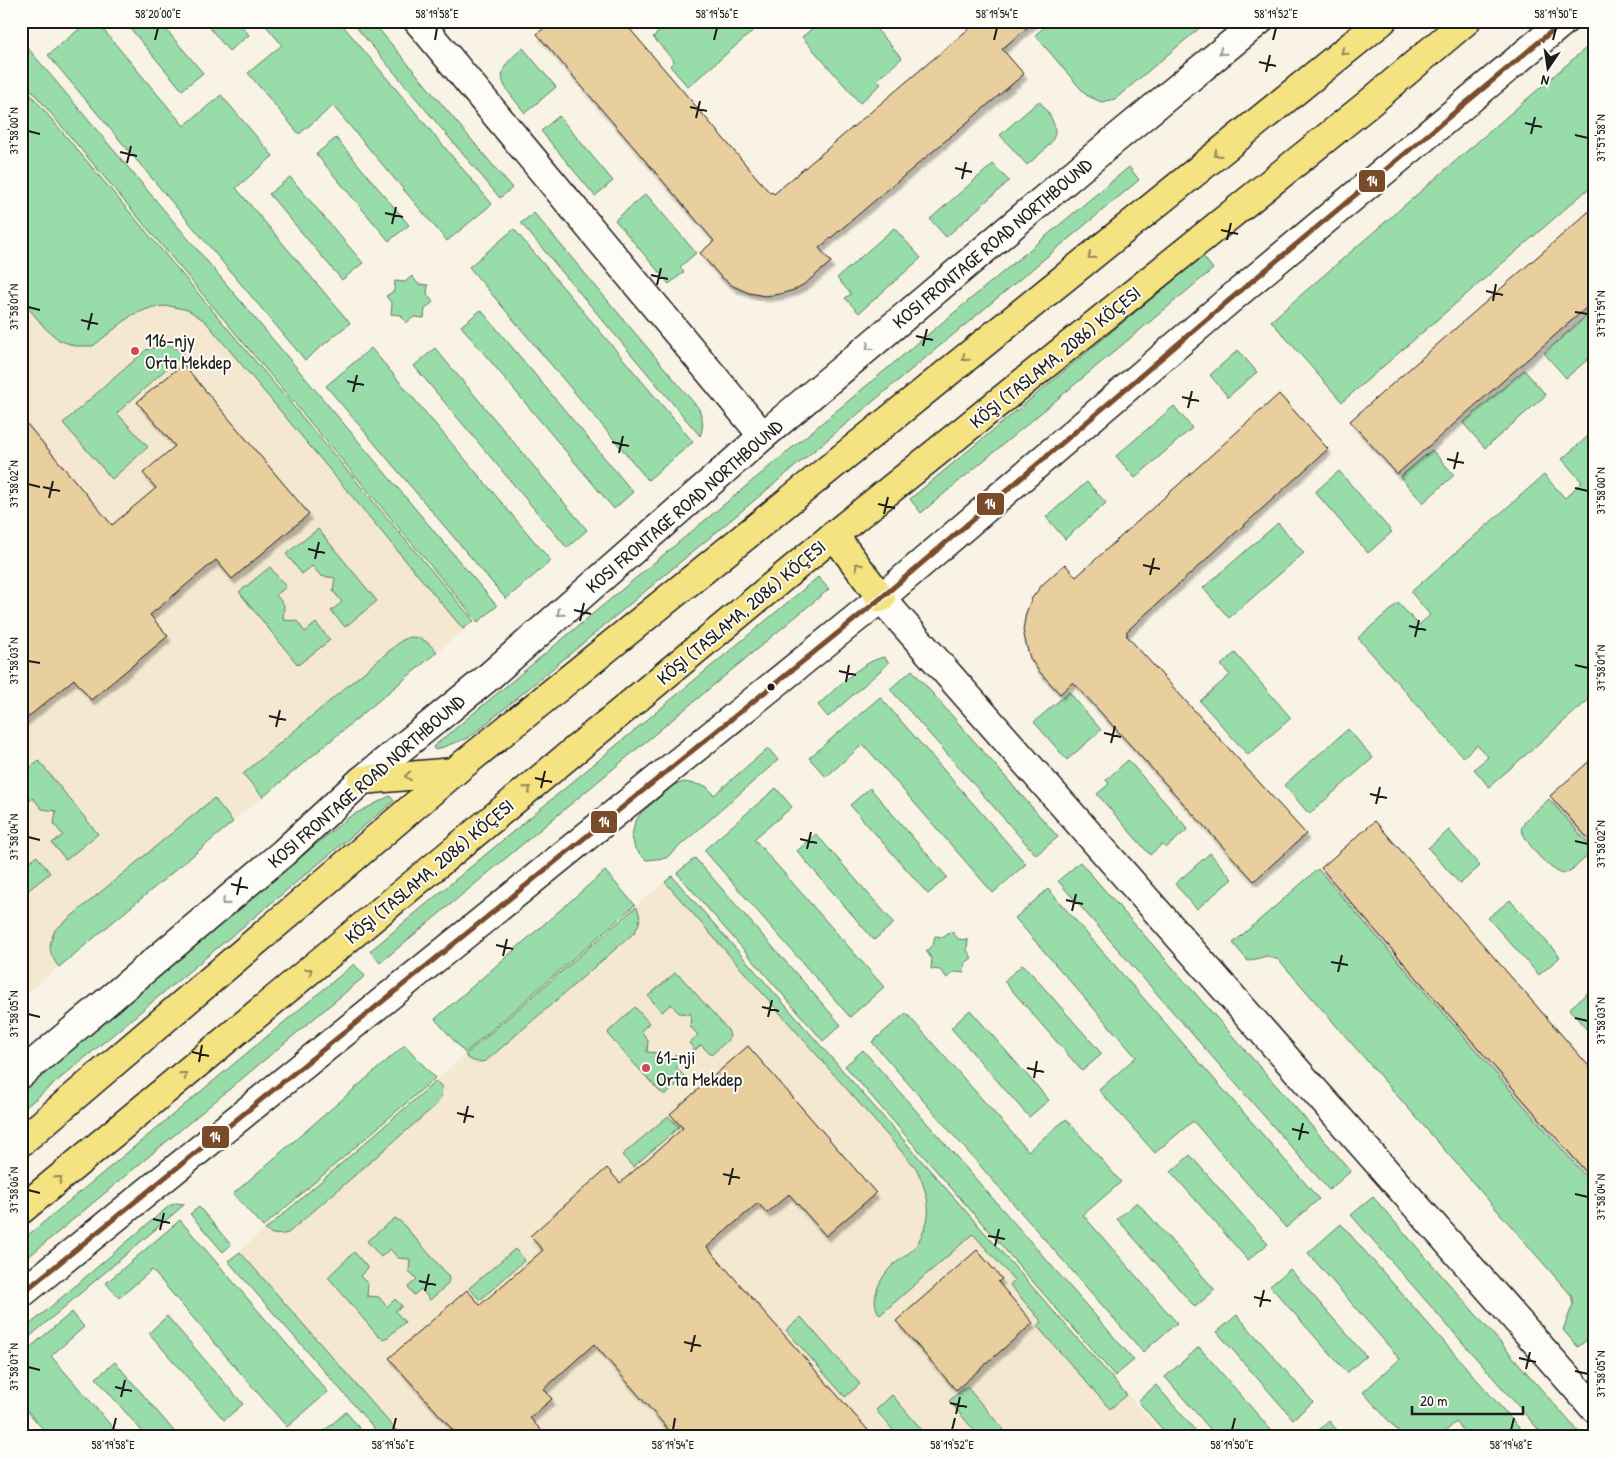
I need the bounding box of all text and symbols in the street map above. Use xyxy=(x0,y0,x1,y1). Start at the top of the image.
text: 58°20'00"E xyxy=(135,5,182,22)
text: 58°19'58"E xyxy=(416,5,459,22)
text: 58°19'56"E xyxy=(696,5,739,22)
text: 58°19'54"E xyxy=(976,5,1019,22)
text: 58°19'52"E xyxy=(1254,5,1298,22)
text: 58°19'50"E xyxy=(1534,5,1578,22)
north arrow xyxy=(1522,42,1572,92)
one-way arrow xyxy=(1341,46,1350,54)
one-way arrow xyxy=(1218,47,1227,56)
text: N xyxy=(1539,71,1551,91)
text: 37°58'00"N xyxy=(5,107,22,155)
text: 37°57'58"N xyxy=(1592,114,1609,162)
one-way arrow xyxy=(1214,149,1223,158)
street label: KOSI FRONTAGE ROAD NORTHBOUND xyxy=(887,152,1097,334)
line badge: 14 xyxy=(1358,169,1386,193)
text: 14 xyxy=(1367,171,1378,190)
one-way arrow xyxy=(1088,251,1097,259)
street label: KÖŞI (TASLAMA, 2086) KÖÇESI xyxy=(964,280,1146,434)
text: 37°58'01"N xyxy=(5,284,22,330)
text: 37°57'59"N xyxy=(1592,291,1609,337)
place label: 116-njy Orta Mekdep xyxy=(145,327,231,375)
one-way arrow xyxy=(865,341,874,350)
marker: 116-njy Orta Mekdep xyxy=(129,345,141,357)
one-way arrow xyxy=(961,353,970,362)
street label: KOSI FRONTAGE ROAD NORTHBOUND xyxy=(580,413,788,599)
text: 37°58'02"N xyxy=(5,460,22,508)
text: 37°58'00"N xyxy=(1592,467,1609,515)
line badge: 14 xyxy=(976,492,1005,516)
text: 14 xyxy=(985,494,996,513)
street label: KÖŞI (TASLAMA, 2086) KÖÇESI xyxy=(651,533,831,691)
one-way arrow xyxy=(855,563,863,572)
one-way arrow xyxy=(557,608,566,617)
text: 37°58'03"N xyxy=(5,637,22,685)
text: 37°58'01"N xyxy=(1592,645,1609,691)
unlabelled marker xyxy=(766,682,776,692)
street label: KOSI FRONTAGE ROAD NORTHBOUND xyxy=(262,688,470,874)
one-way arrow xyxy=(404,770,412,781)
one-way arrow xyxy=(522,786,531,795)
street label: KÖŞI (TASLAMA, 2086) KÖÇESI xyxy=(339,792,519,950)
line badge: 14 xyxy=(590,810,618,834)
text: 14 xyxy=(599,812,610,831)
text: 37°58'04"N xyxy=(5,814,22,860)
text: 37°58'02"N xyxy=(1592,820,1609,868)
one-way arrow xyxy=(222,897,231,906)
one-way arrow xyxy=(303,968,312,977)
text: 37°58'05"N xyxy=(5,991,22,1037)
text: 37°58'03"N xyxy=(1592,997,1609,1045)
place label: 61-nji Orta Mekdep xyxy=(656,1044,742,1092)
marker: 61-nji Orta Mekdep xyxy=(640,1062,652,1074)
one-way arrow xyxy=(178,1072,187,1081)
line badge: 14 xyxy=(201,1125,230,1149)
text: 14 xyxy=(210,1127,221,1146)
text: 37°58'06"N xyxy=(5,1167,22,1213)
text: 37°58'04"N xyxy=(1592,1174,1609,1220)
one-way arrow xyxy=(53,1175,62,1184)
text: 37°58'07"N xyxy=(5,1343,22,1391)
text: 37°58'05"N xyxy=(1592,1351,1609,1397)
scale bar xyxy=(1412,1383,1524,1415)
text: 20 m xyxy=(1420,1390,1447,1411)
text: 58°19'58"E xyxy=(92,1436,135,1453)
text: 58°19'56"E xyxy=(372,1436,415,1453)
text: 58°19'54"E xyxy=(652,1436,695,1453)
text: 58°19'52"E xyxy=(930,1436,974,1453)
text: 58°19'50"E xyxy=(1210,1436,1254,1453)
text: 58°19'48"E xyxy=(1490,1436,1533,1453)

